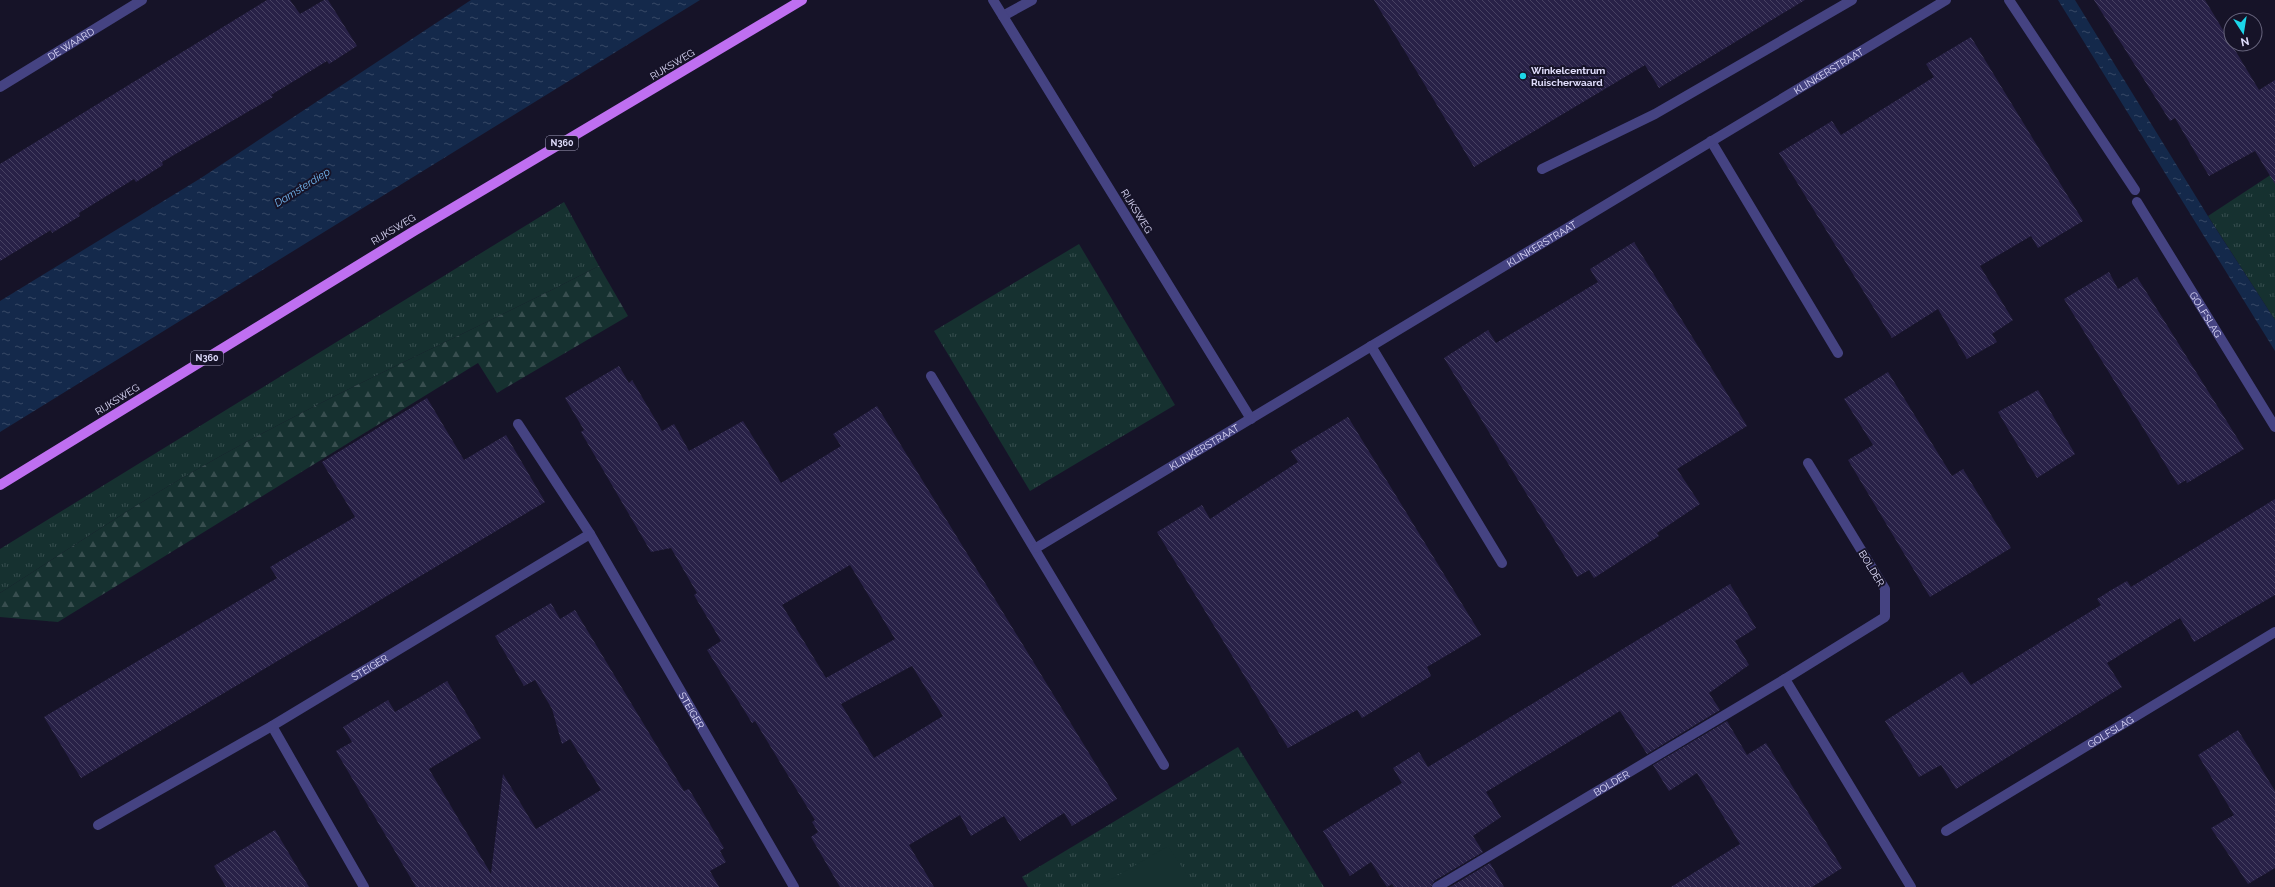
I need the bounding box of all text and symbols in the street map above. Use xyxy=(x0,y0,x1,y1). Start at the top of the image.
north arrow xyxy=(2223,12,2263,52)
street label: DE WAARD xyxy=(46,26,96,62)
text: N xyxy=(2240,34,2250,49)
street label: KLINKERSTRAAT xyxy=(1792,46,1865,96)
street label: RIJKSWEG xyxy=(648,47,696,82)
place label: Winkelcentrum Ruischerwaard xyxy=(1531,65,1605,88)
marker: Winkelcentrum Ruischerwaard xyxy=(1518,71,1528,81)
road number: N360 xyxy=(546,136,578,150)
water label: Damsterdiep xyxy=(272,165,333,210)
street label: RIJKSWEG xyxy=(1119,187,1154,235)
street label: RIJKSWEG xyxy=(369,212,417,247)
street label: KLINKERSTRAAT xyxy=(1505,219,1578,269)
street label: GOLFSLAG xyxy=(2187,290,2224,340)
road number: N360 xyxy=(191,351,223,365)
street label: RIJKSWEG xyxy=(93,382,141,417)
street label: KLINKERSTRAAT xyxy=(1167,422,1241,472)
street label: BOLDER xyxy=(1857,548,1887,589)
street label: STEIGER xyxy=(349,652,390,683)
street label: STEIGER xyxy=(676,690,707,731)
street label: GOLFSLAG xyxy=(2086,714,2136,750)
street label: BOLDER xyxy=(1592,768,1632,798)

